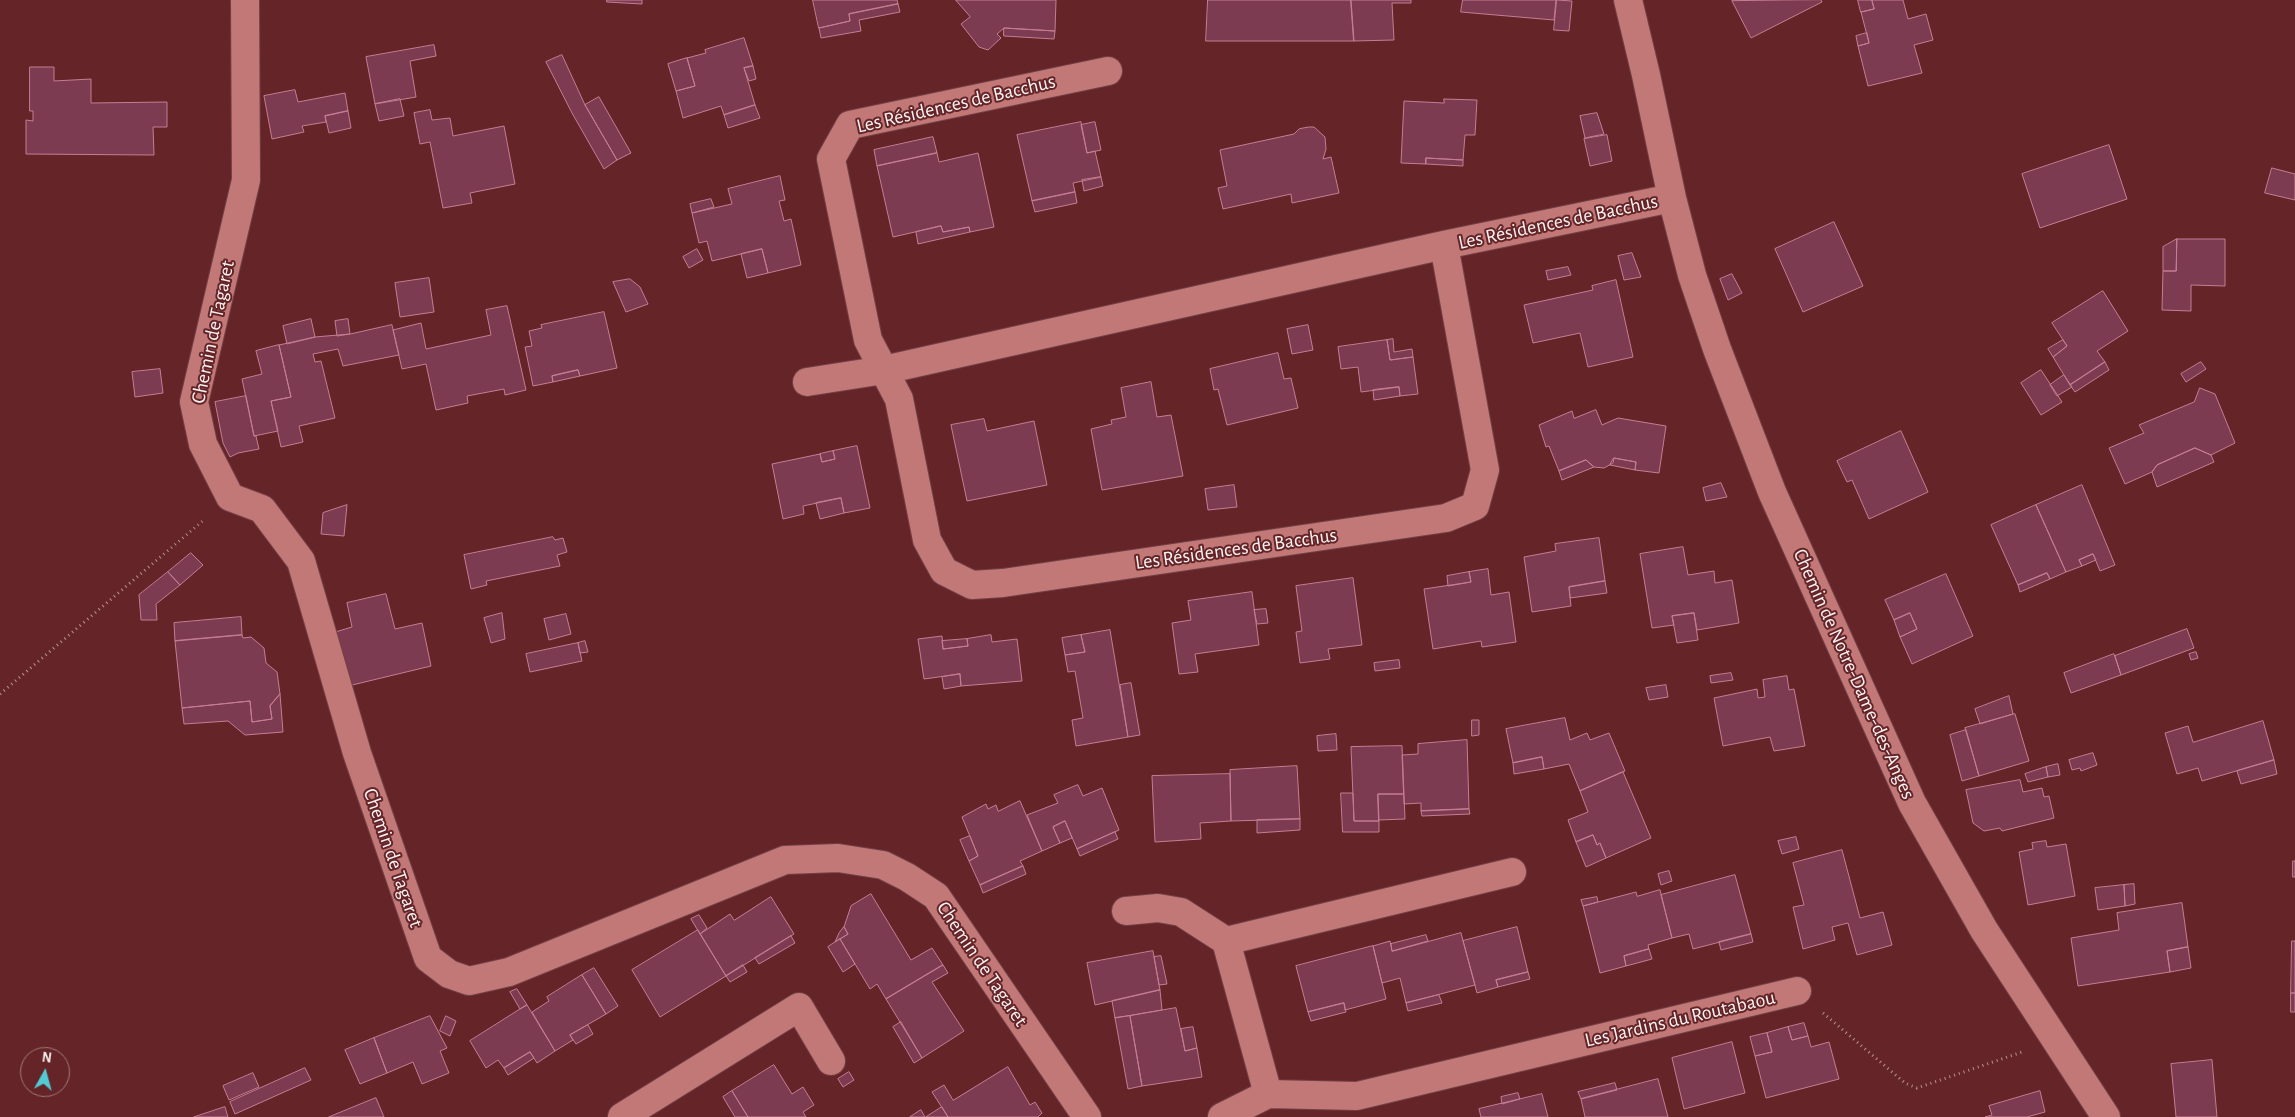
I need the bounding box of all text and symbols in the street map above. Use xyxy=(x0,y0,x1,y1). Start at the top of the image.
street label: Les Résidences de Bacchus xyxy=(854,69,1058,139)
street label: Les Résidences de Bacchus xyxy=(1456,189,1660,255)
street label: Chemin de Tagaret xyxy=(186,258,240,406)
street label: Les Résidences de Bacchus xyxy=(1134,523,1338,575)
street label: Chemin de Notre-Dame-des-Anges xyxy=(1788,545,1920,803)
street label: Chemin de Tagaret xyxy=(358,785,428,931)
street label: Chemin de Tagaret xyxy=(931,897,1033,1031)
street label: Les Jardins du Routabaou xyxy=(1582,985,1778,1053)
north arrow xyxy=(20,1047,70,1097)
text: N xyxy=(41,1051,52,1066)

